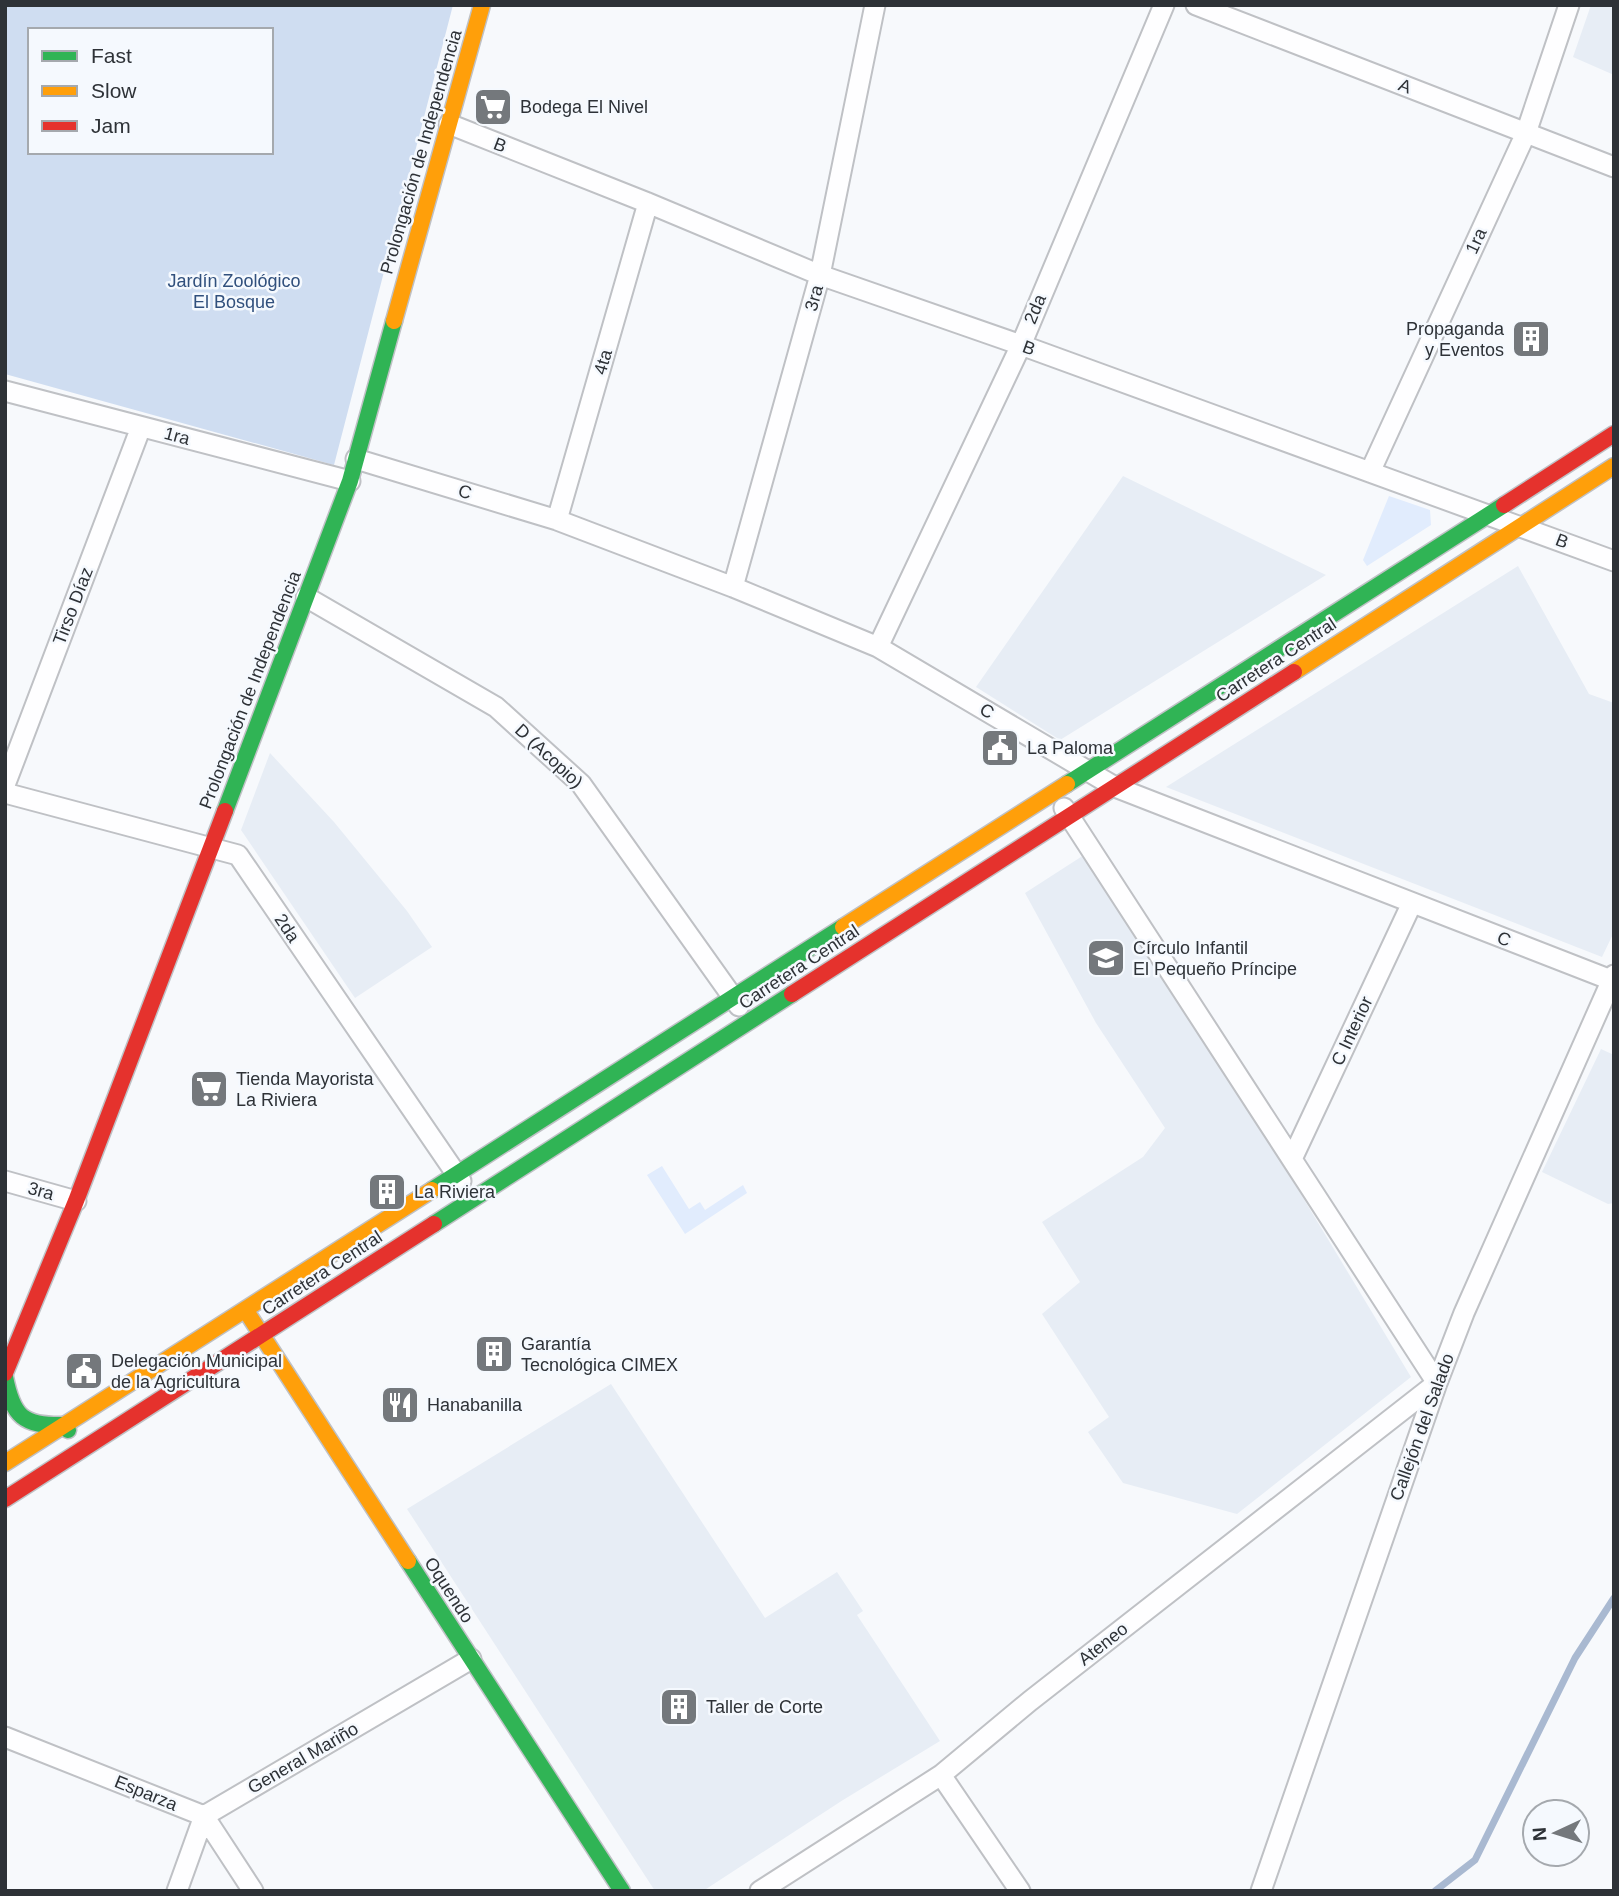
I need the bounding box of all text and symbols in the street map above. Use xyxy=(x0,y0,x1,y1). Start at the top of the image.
street label: Prolongación de Independencia xyxy=(376,27,466,276)
legend xyxy=(28,28,273,154)
text: Fast xyxy=(91,44,132,67)
street label: A xyxy=(1396,75,1414,97)
text: Slow xyxy=(91,79,137,102)
supermarket icon: Bodega El Nivel xyxy=(472,86,514,128)
place label: Bodega El Nivel xyxy=(520,97,648,117)
text: Jam xyxy=(91,114,131,137)
street label: B xyxy=(491,134,509,156)
street label: 1ra xyxy=(1461,224,1491,257)
park label: Jardín Zoológico El Bosque xyxy=(167,271,301,312)
street label: 3ra xyxy=(801,282,827,313)
street label: 2da xyxy=(1020,290,1050,327)
building icon: Propaganda y Eventos xyxy=(1510,318,1552,360)
place label: Propaganda y Eventos xyxy=(1406,319,1505,360)
street label: B xyxy=(1020,337,1038,359)
street label: 4ta xyxy=(590,346,616,377)
street label: 1ra xyxy=(162,423,193,449)
street label: C xyxy=(456,481,474,503)
street label: B xyxy=(1553,530,1571,552)
street label: Tirso Díaz xyxy=(49,564,97,648)
street label: Prolongación de Independencia xyxy=(195,567,305,812)
street label: Carretera Central xyxy=(1212,614,1340,706)
street label: C xyxy=(976,699,998,723)
street label: D (Acopio) xyxy=(511,720,587,792)
public building icon: La Paloma xyxy=(979,727,1021,769)
place label: La Paloma xyxy=(1027,738,1114,758)
street label: 2da xyxy=(270,910,304,947)
street label: Carretera Central xyxy=(735,921,863,1013)
street label: C xyxy=(1494,927,1514,951)
school or university icon: Círculo Infantil El Pequeño Príncipe xyxy=(1085,937,1127,979)
place label: Círculo Infantil El Pequeño Príncipe xyxy=(1133,938,1297,979)
street label: C Interior xyxy=(1327,993,1377,1069)
supermarket icon: Tienda Mayorista La Riviera xyxy=(188,1068,230,1110)
place label: Tienda Mayorista La Riviera xyxy=(236,1069,374,1110)
building icon: La Riviera xyxy=(366,1171,408,1213)
street label: 3ra xyxy=(26,1178,57,1204)
place label: La Riviera xyxy=(414,1182,496,1202)
street label: Carretera Central xyxy=(258,1227,386,1319)
building icon: Garantía Tecnológica CIMEX xyxy=(473,1333,515,1375)
place label: Garantía Tecnológica CIMEX xyxy=(521,1334,678,1375)
public building icon: Delegación Municipal de la Agricultura xyxy=(63,1350,105,1392)
place label: Delegación Municipal de la Agricultura xyxy=(111,1351,282,1392)
street label: Callejón del Salado xyxy=(1386,1351,1458,1503)
restaurant icon: Hanabanilla xyxy=(379,1384,421,1426)
place label: Hanabanilla xyxy=(427,1395,523,1415)
street label: Oquendo xyxy=(420,1553,478,1627)
street label: Ateneo xyxy=(1074,1619,1132,1669)
building icon: Taller de Corte xyxy=(658,1686,700,1728)
place label: Taller de Corte xyxy=(706,1697,823,1717)
street label: General Mariño xyxy=(244,1718,362,1798)
street label: Esparza xyxy=(112,1771,181,1815)
north arrow xyxy=(1521,1798,1591,1868)
text: N xyxy=(1529,1827,1550,1842)

